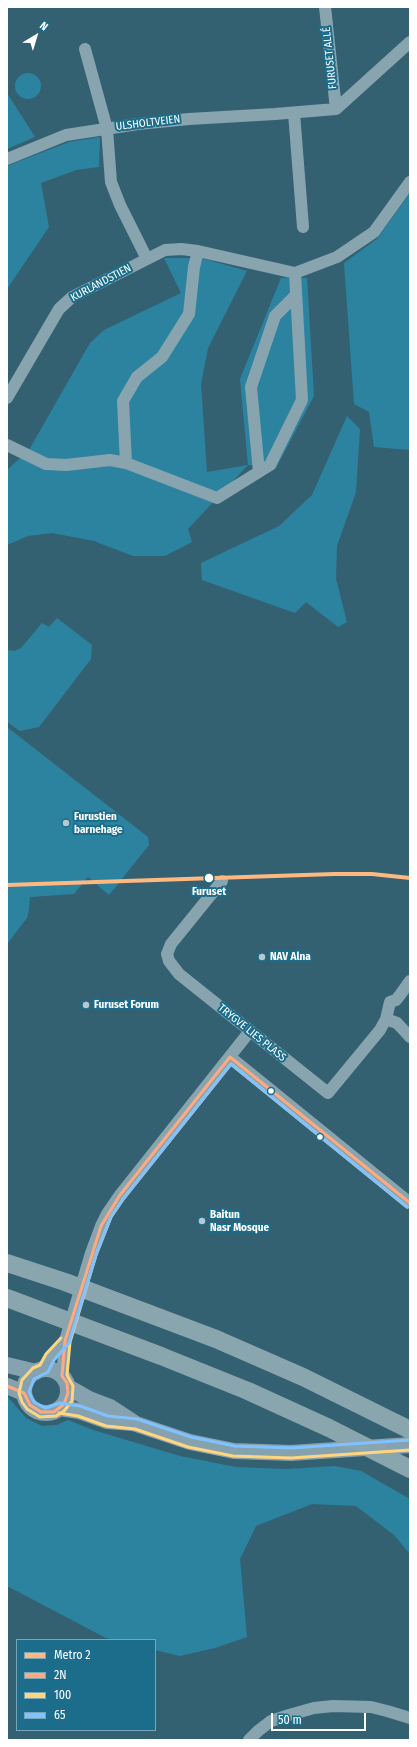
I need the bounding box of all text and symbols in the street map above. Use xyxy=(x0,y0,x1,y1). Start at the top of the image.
north arrow xyxy=(16,16,56,56)
text: N xyxy=(37,19,50,33)
street label: FURUSET ALLÉ xyxy=(320,26,340,90)
street label: ULSHOLTVEIEN xyxy=(115,113,181,133)
street label: KURLANDSTIEN xyxy=(68,261,134,305)
place label: Furustien barnehage xyxy=(74,810,123,836)
marker: Furustien barnehage xyxy=(61,818,71,828)
marker: Furuset xyxy=(203,872,215,884)
place label: Furuset xyxy=(192,885,226,899)
place label: NAV Alna xyxy=(270,950,311,964)
marker: NAV Alna xyxy=(257,952,267,962)
place label: Furuset Forum xyxy=(94,998,159,1012)
marker: Furuset Forum xyxy=(81,1000,91,1010)
street label: TRYGVE LIES PLASS xyxy=(215,1002,289,1064)
unlabelled marker xyxy=(266,1086,276,1096)
unlabelled marker xyxy=(315,1132,325,1142)
place label: Baitun Nasr Mosque xyxy=(210,1208,269,1234)
marker: Baitun Nasr Mosque xyxy=(197,1216,207,1226)
legend xyxy=(16,1639,156,1731)
text: Metro 2 xyxy=(54,1648,91,1662)
text: 2N xyxy=(54,1668,67,1682)
text: 100 xyxy=(54,1688,71,1702)
scale bar xyxy=(273,1705,368,1731)
text: 65 xyxy=(54,1708,65,1722)
text: 50 m xyxy=(278,1713,302,1727)

